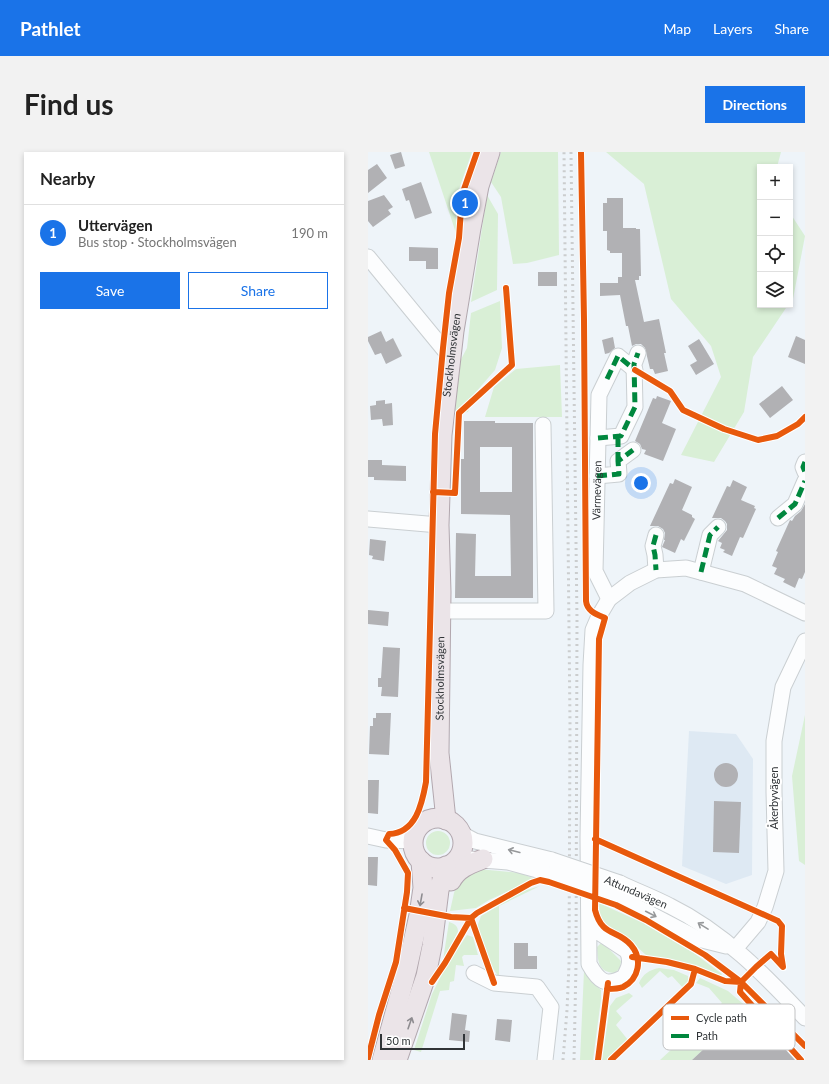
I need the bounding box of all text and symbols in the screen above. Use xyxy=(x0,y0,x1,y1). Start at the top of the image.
text: Pathlet xyxy=(20,17,81,40)
text: Map xyxy=(663,20,691,37)
text: Layers xyxy=(713,20,753,37)
text: Share xyxy=(775,20,809,37)
button: Directions xyxy=(705,86,805,123)
text: Find us xyxy=(24,87,114,121)
map controls xyxy=(757,164,793,308)
button: + xyxy=(757,164,793,200)
text: Nearby xyxy=(40,168,95,189)
pin: 1 xyxy=(452,188,478,218)
button: − xyxy=(757,200,793,236)
text: Uttervägen xyxy=(78,216,153,234)
text: 1 xyxy=(49,225,57,241)
text: 190 m xyxy=(291,225,328,241)
text: Bus stop · Stockholmsvägen xyxy=(78,234,237,250)
button: locate xyxy=(757,236,793,272)
button: Save xyxy=(40,272,180,309)
button: Share xyxy=(188,272,328,309)
button: layers xyxy=(757,272,793,308)
street label: Stockholmsvägen xyxy=(439,312,463,397)
street label: Värmevägen xyxy=(589,460,604,520)
your location xyxy=(631,473,651,493)
street label: Stockholmsvägen xyxy=(432,636,446,721)
street label: Åkerbyvägen xyxy=(767,767,780,829)
one-way arrow xyxy=(508,847,521,854)
street label: Attundavägen xyxy=(603,872,670,911)
one-way arrow xyxy=(417,893,425,906)
one-way arrow xyxy=(645,910,657,918)
one-way arrow xyxy=(697,921,709,929)
legend xyxy=(663,1004,795,1050)
text: Cycle path xyxy=(696,1011,747,1024)
one-way arrow xyxy=(407,1017,414,1030)
text: Path xyxy=(696,1029,718,1042)
scale bar xyxy=(380,1032,465,1051)
text: 50 m xyxy=(386,1034,411,1047)

